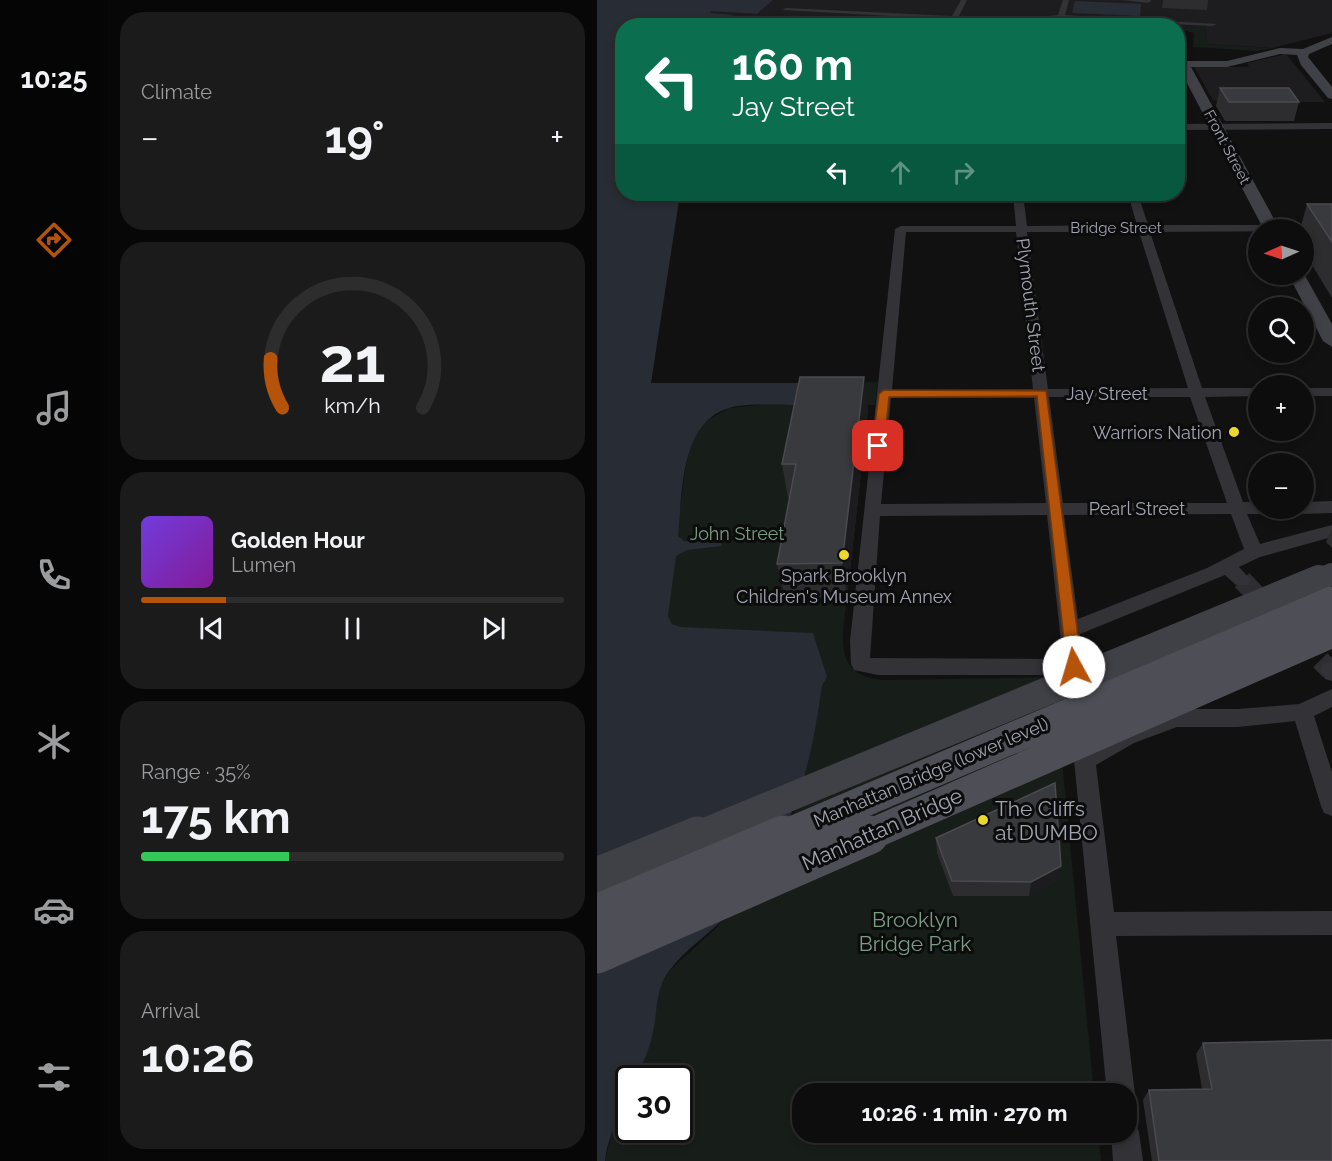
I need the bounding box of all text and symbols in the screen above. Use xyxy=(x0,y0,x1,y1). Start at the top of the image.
text: 160 m xyxy=(732,41,853,90)
icon: left xyxy=(633,42,711,120)
text: 10:25 xyxy=(21,63,87,94)
text: Climate xyxy=(141,80,212,104)
text: Jay Street xyxy=(732,91,855,122)
street label: Front Street xyxy=(1200,107,1254,187)
text: 19° xyxy=(324,111,385,164)
text: − xyxy=(141,118,159,157)
text: + xyxy=(550,118,564,157)
icon: left xyxy=(821,156,854,189)
icon: ahead xyxy=(884,156,917,189)
icon: right xyxy=(947,156,980,189)
icon: directions xyxy=(33,219,75,261)
street label: Bridge Street xyxy=(1070,219,1162,237)
north arrow xyxy=(1248,219,1314,285)
map controls xyxy=(1248,219,1314,519)
street label: Plymouth Street xyxy=(1012,237,1050,373)
button: search xyxy=(1248,297,1314,363)
text: 21 xyxy=(319,323,386,397)
button: + xyxy=(1248,375,1314,441)
street label: Jay Street xyxy=(1066,383,1148,404)
icon: music xyxy=(33,387,75,429)
text: km/h xyxy=(324,393,381,418)
pin xyxy=(852,420,903,471)
place label: Warriors Nation xyxy=(1093,422,1222,443)
marker: Warriors Nation xyxy=(1227,425,1241,439)
icon: arrive xyxy=(861,429,894,462)
button: − xyxy=(1248,453,1314,519)
street label: Pearl Street xyxy=(1089,498,1185,519)
park label: John Street xyxy=(690,523,784,544)
text: Golden Hour xyxy=(231,527,365,553)
marker: Spark Brooklyn Children's Museum Annex xyxy=(837,548,851,562)
text: Lumen xyxy=(231,553,296,577)
icon: phone xyxy=(33,554,75,596)
place label: Spark Brooklyn Children's Museum Annex xyxy=(736,565,952,607)
icon: previous xyxy=(195,612,228,645)
icon: pause xyxy=(336,612,369,645)
icon: next xyxy=(477,612,510,645)
position arrow xyxy=(1042,635,1106,699)
street label: Manhattan Bridge (lower level) xyxy=(810,713,1052,831)
icon: climate xyxy=(33,721,75,763)
text: Range · 35% xyxy=(141,760,250,784)
street label: Manhattan Bridge xyxy=(798,782,966,876)
text: 175 km xyxy=(141,791,291,844)
place label: The Cliffs at DUMBO xyxy=(995,796,1098,845)
marker: The Cliffs at DUMBO xyxy=(976,813,990,827)
icon: car xyxy=(33,889,75,931)
park label: Brooklyn Bridge Park xyxy=(859,907,971,956)
text: Arrival xyxy=(141,999,200,1023)
text: 10:26 xyxy=(141,1030,255,1083)
icon: filters xyxy=(33,1056,75,1098)
speed limit sign: 30 xyxy=(615,1065,693,1143)
text: 10:26 · 1 min · 270 m xyxy=(861,1100,1068,1126)

